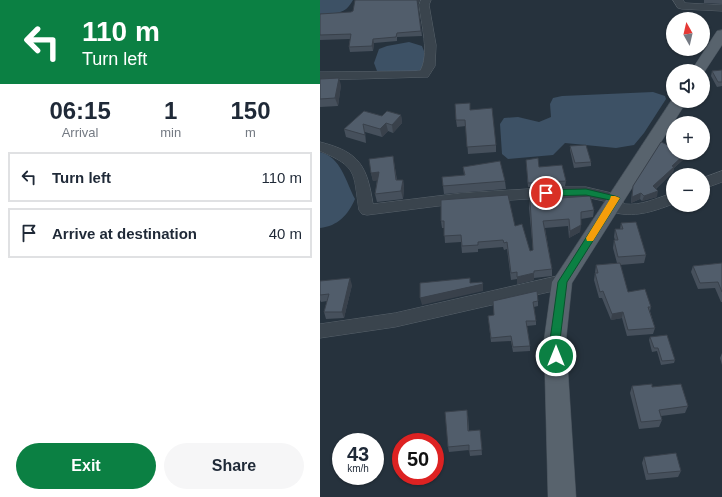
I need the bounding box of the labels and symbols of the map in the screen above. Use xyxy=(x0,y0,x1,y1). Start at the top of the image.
north arrow xyxy=(666,12,710,56)
pin xyxy=(529,176,563,210)
position arrow xyxy=(535,335,577,377)
speed limit sign: 50 xyxy=(392,433,444,485)

